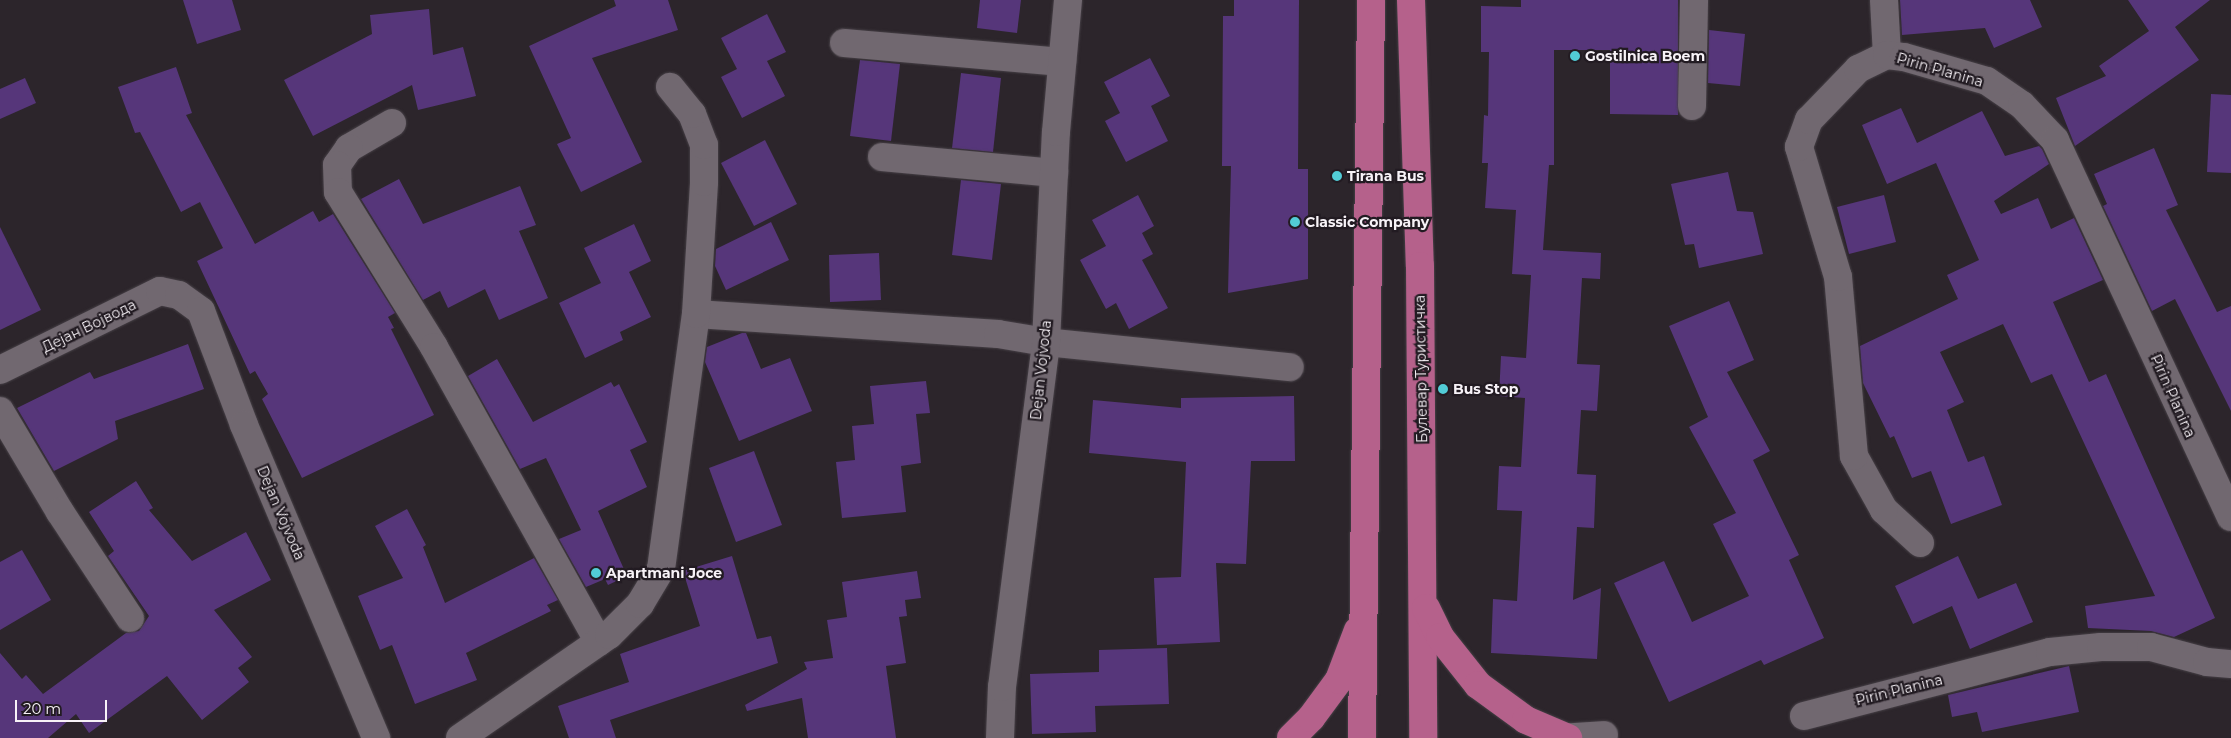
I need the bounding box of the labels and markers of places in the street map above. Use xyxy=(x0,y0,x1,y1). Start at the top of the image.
place label: Gostilnica Boem xyxy=(1585,48,1705,64)
marker: Gostilnica Boem xyxy=(1569,50,1581,62)
place label: Tirana Bus xyxy=(1347,168,1424,184)
marker: Tirana Bus xyxy=(1331,170,1343,182)
place label: Classic Company xyxy=(1305,214,1429,230)
marker: Classic Company xyxy=(1289,216,1301,228)
place label: Bus Stop xyxy=(1453,381,1518,397)
marker: Bus Stop xyxy=(1437,383,1449,395)
place label: Apartmani Joce xyxy=(606,565,722,581)
marker: Apartmani Joce xyxy=(590,567,602,579)

